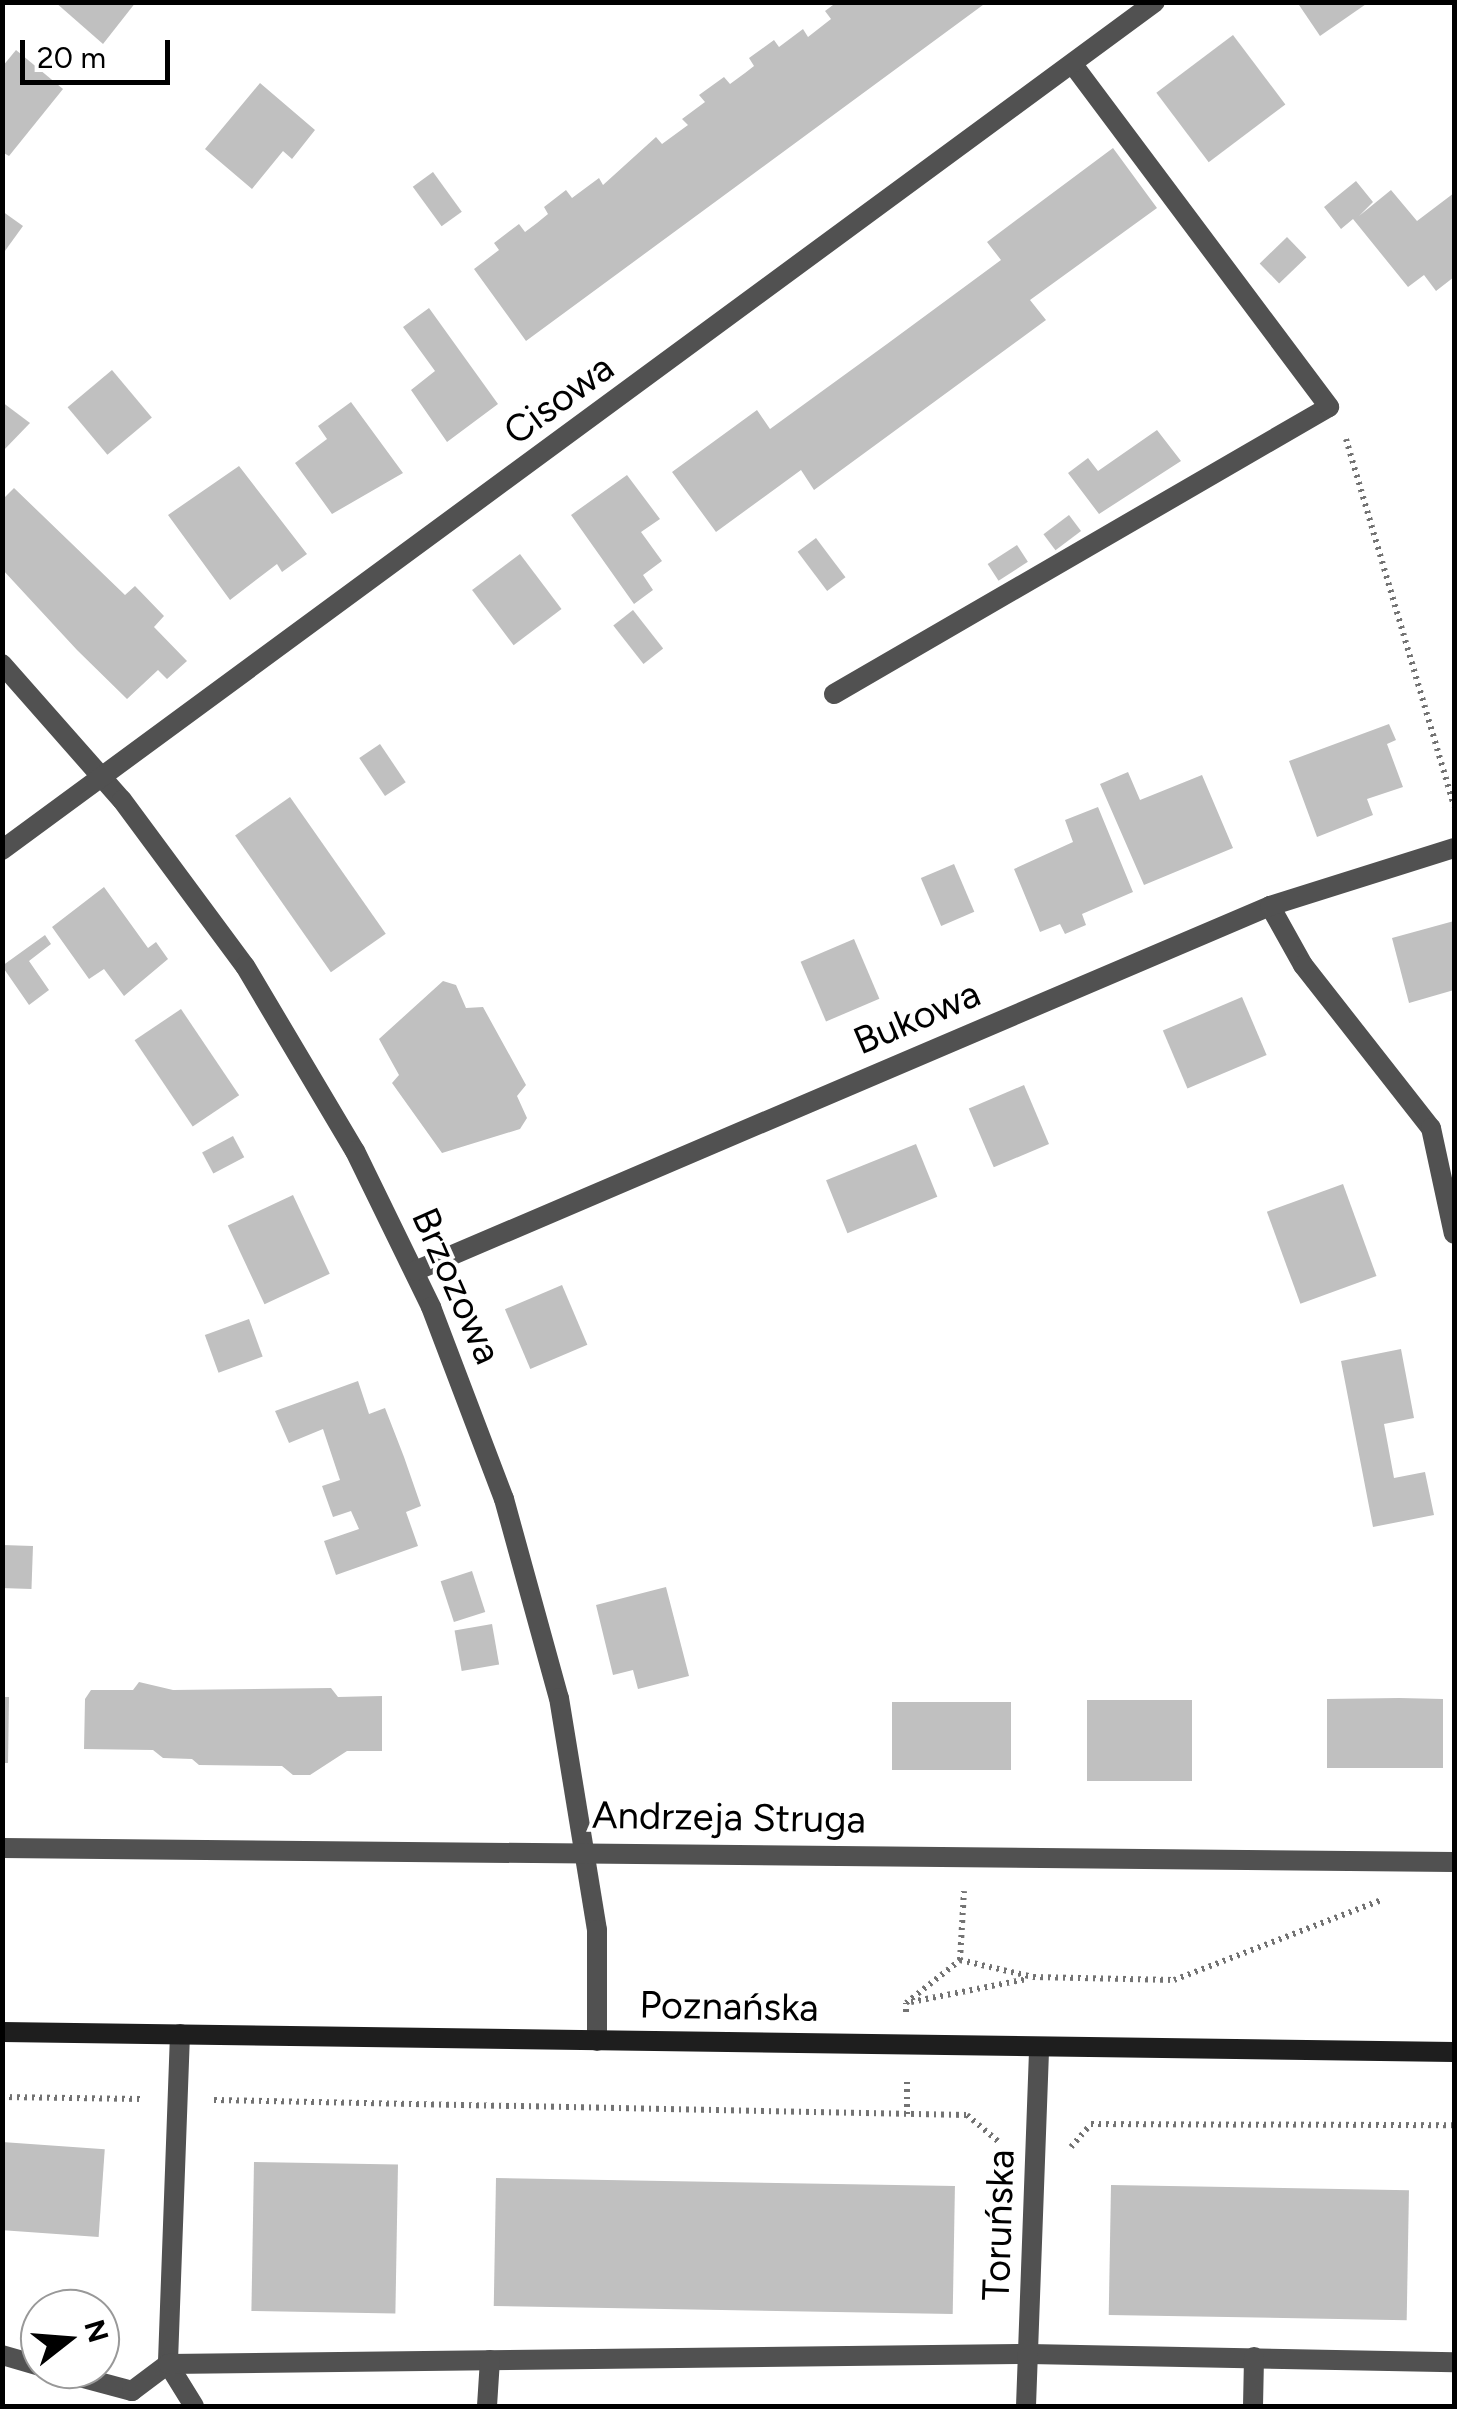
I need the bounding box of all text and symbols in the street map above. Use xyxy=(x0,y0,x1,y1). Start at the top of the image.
scale bar xyxy=(25,20,175,82)
text: 20 m xyxy=(37,39,106,76)
street label: Cisowa xyxy=(495,345,623,455)
street label: Bukowa xyxy=(847,971,987,1065)
street label: Brzozowa xyxy=(401,1201,511,1371)
street label: Andrzeja Struga xyxy=(592,1793,866,1843)
street label: Poznańska xyxy=(639,1983,819,2031)
street label: Toruńska xyxy=(974,2149,1024,2301)
north arrow xyxy=(20,2289,120,2389)
text: N xyxy=(77,2315,116,2346)

